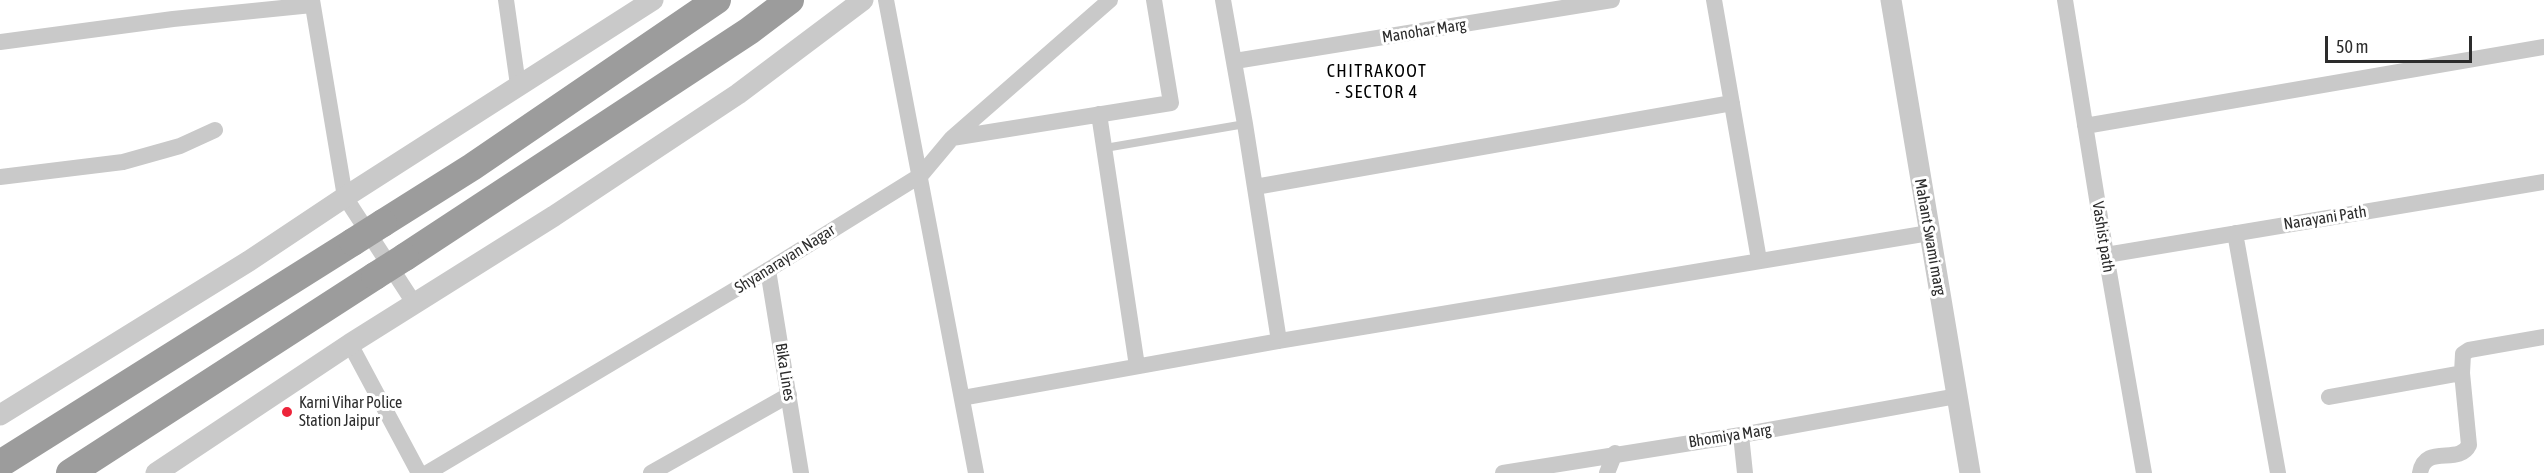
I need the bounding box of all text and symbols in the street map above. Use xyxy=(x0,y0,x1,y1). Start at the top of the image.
street label: Manohar Marg xyxy=(1381,15,1467,47)
scale bar xyxy=(2328,24,2475,62)
text: 50 m xyxy=(2336,36,2368,57)
district label: CHITRAKOOT - SECTOR 4 xyxy=(1327,60,1427,103)
street label: Mahant Swami marg xyxy=(1910,177,1950,297)
street label: Vashist path xyxy=(2088,200,2118,274)
street label: Narayani Path xyxy=(2282,202,2368,234)
street label: Shyanarayan Nagar xyxy=(731,220,839,298)
street label: Bika Lines xyxy=(771,342,799,402)
place label: Karni Vihar Police Station Jaipur xyxy=(299,393,402,431)
marker: Karni Vihar Police Station Jaipur xyxy=(280,405,294,419)
street label: Bhomiya Marg xyxy=(1687,420,1773,452)

